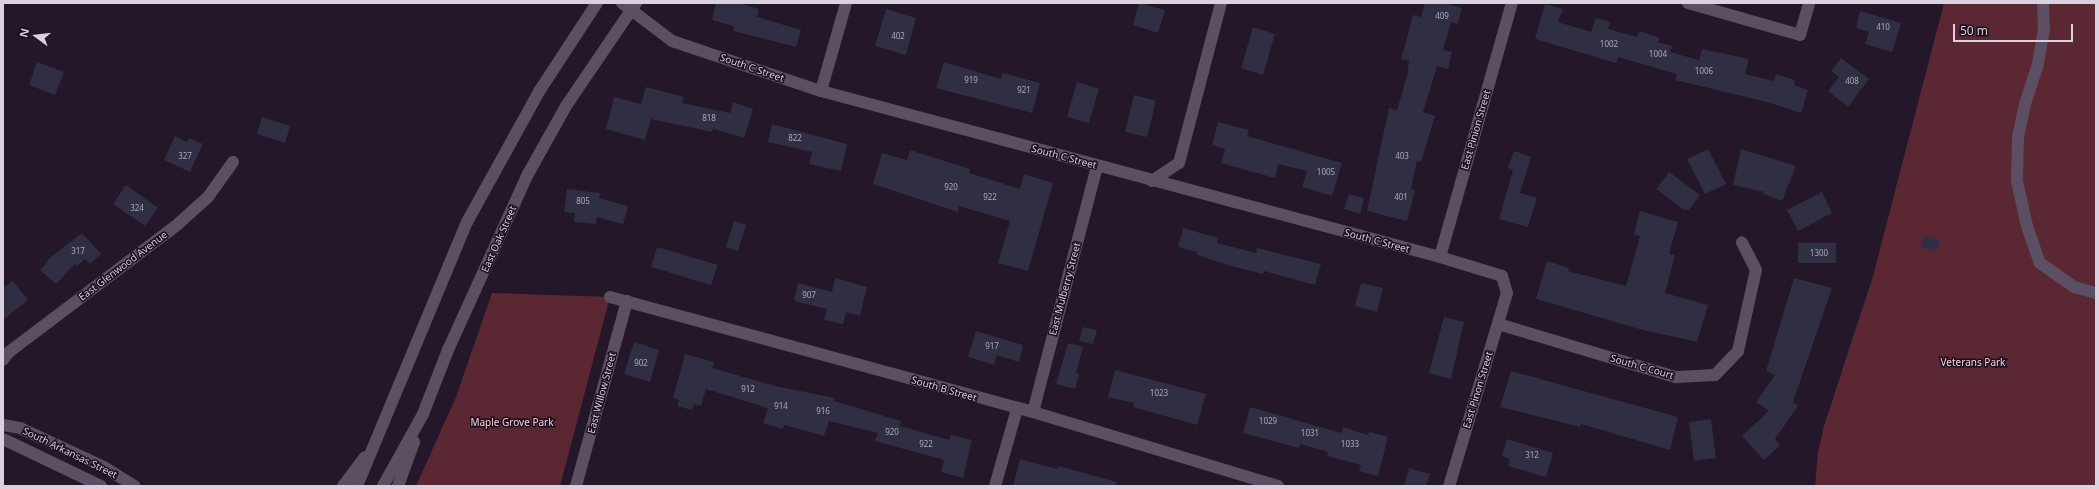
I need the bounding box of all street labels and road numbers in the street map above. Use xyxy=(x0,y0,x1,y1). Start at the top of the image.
street label: South C Street xyxy=(718,51,786,85)
street label: East Pinion Street xyxy=(1459,89,1493,171)
street label: South C Street xyxy=(1030,143,1098,171)
street label: East Oak Street xyxy=(479,204,519,274)
street label: South C Street xyxy=(1343,227,1411,255)
street label: East Glenwood Avenue xyxy=(76,229,170,303)
street label: East Mulberry Street xyxy=(1047,241,1083,337)
street label: East Pinon Street xyxy=(1461,350,1495,430)
street label: East Willow Street xyxy=(585,351,619,435)
street label: South C Court xyxy=(1609,352,1675,382)
street label: South B Street xyxy=(910,374,978,404)
street label: South Arkansas Street xyxy=(21,425,119,481)

